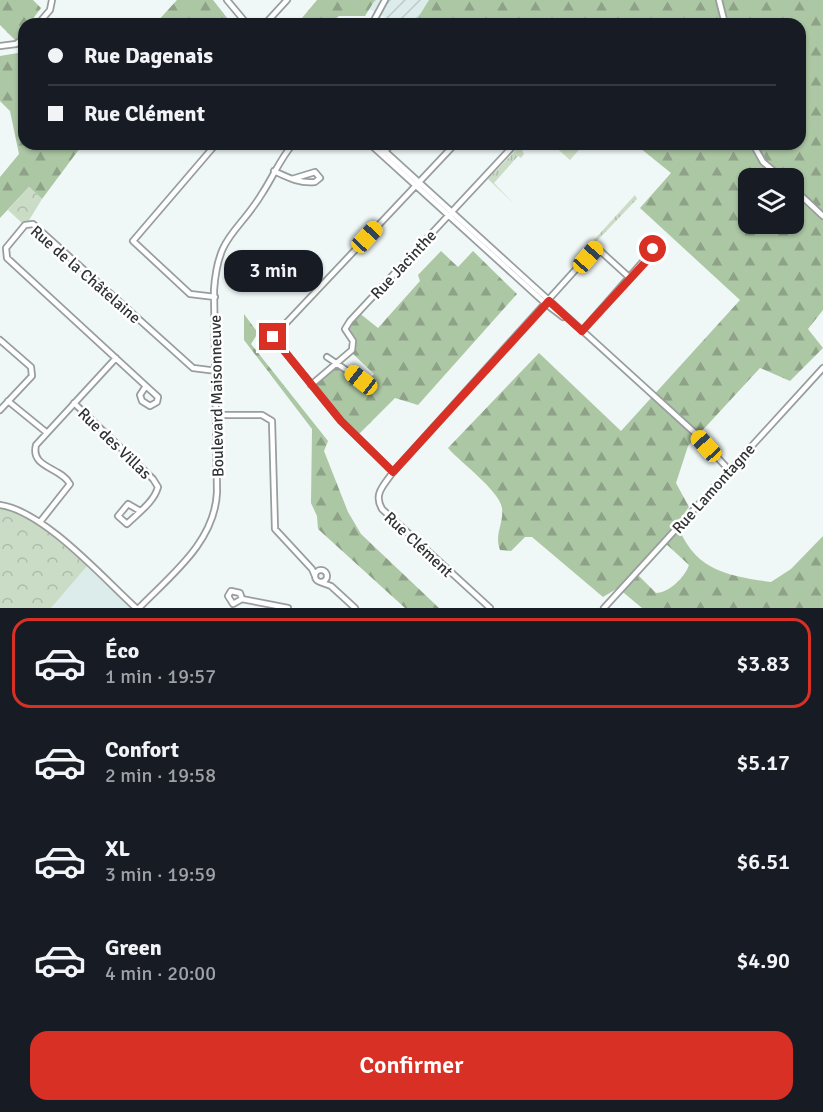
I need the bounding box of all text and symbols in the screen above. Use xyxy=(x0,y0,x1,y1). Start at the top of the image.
text: Rue Dagenais xyxy=(84,42,213,69)
text: Rue Clément xyxy=(84,100,205,127)
map controls xyxy=(738,168,804,234)
button: layers xyxy=(738,168,804,234)
car xyxy=(348,218,386,256)
street label: Rue de la Châtelaine xyxy=(26,221,145,328)
street label: Rue Jacinthe xyxy=(367,226,441,303)
route start xyxy=(639,235,666,262)
car xyxy=(569,238,607,276)
callout: 3 min xyxy=(224,250,322,292)
text: 3 min xyxy=(250,258,297,283)
street label: Boulevard Maisonneuve xyxy=(206,315,228,477)
route end xyxy=(259,323,286,350)
car xyxy=(341,362,381,398)
street label: Rue des Villas xyxy=(73,404,155,484)
car xyxy=(687,427,725,465)
street label: Rue Lamontagne xyxy=(668,439,759,538)
street label: Rue Clément xyxy=(380,508,457,582)
icon: car xyxy=(33,636,87,690)
text: Éco xyxy=(105,637,139,664)
text: $3.83 xyxy=(736,650,790,677)
text: 1 min · 19:57 xyxy=(105,664,216,689)
icon: car xyxy=(33,735,87,789)
text: Confort xyxy=(105,736,179,763)
text: $5.17 xyxy=(736,749,790,776)
text: 2 min · 19:58 xyxy=(105,763,216,788)
icon: car xyxy=(33,834,87,888)
text: XL xyxy=(105,835,130,862)
text: $6.51 xyxy=(736,848,790,875)
text: 3 min · 19:59 xyxy=(105,862,216,887)
icon: car xyxy=(33,933,87,987)
text: Green xyxy=(105,934,162,961)
text: $4.90 xyxy=(736,947,790,974)
text: 4 min · 20:00 xyxy=(105,961,216,986)
button: Confirmer xyxy=(30,1031,793,1100)

